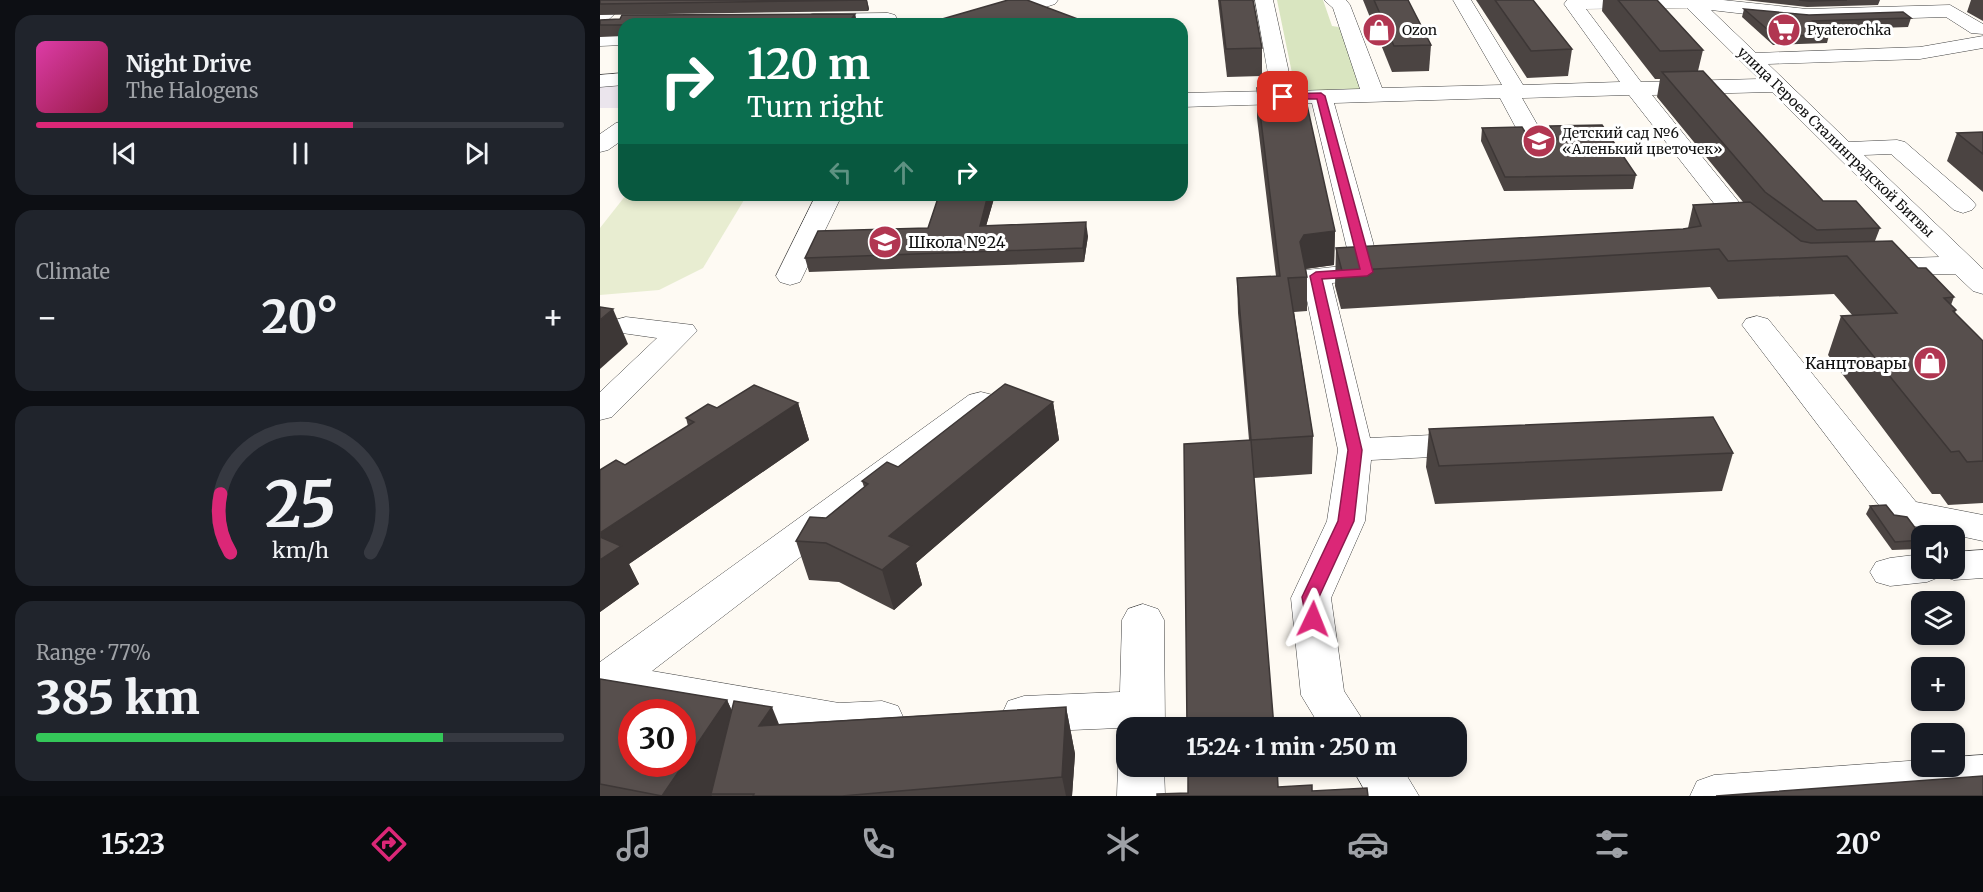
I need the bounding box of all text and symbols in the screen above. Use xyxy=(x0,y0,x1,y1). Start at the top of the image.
shop icon: Ozon xyxy=(1361,12,1397,48)
supermarket icon: Pyaterochka xyxy=(1766,12,1802,48)
place label: Ozon xyxy=(1402,21,1437,39)
place label: Pyaterochka xyxy=(1807,21,1892,39)
text: 120 m xyxy=(747,38,870,90)
icon: right xyxy=(648,42,726,120)
street label: улица Героев Сталинградской Битвы xyxy=(1734,43,1938,241)
text: Night Drive xyxy=(126,50,251,78)
pin xyxy=(1257,71,1308,122)
text: The Halogens xyxy=(126,78,258,103)
icon: arrive xyxy=(1266,80,1299,113)
text: Turn right xyxy=(747,90,884,124)
school or university icon: Детский сад №6 «Аленький цветочек» xyxy=(1521,123,1557,159)
place label: Детский сад №6 «Аленький цветочек» xyxy=(1562,124,1723,158)
icon: previous xyxy=(108,137,141,170)
icon: pause xyxy=(284,137,317,170)
icon: next xyxy=(460,137,493,170)
icon: left xyxy=(824,156,857,189)
icon: ahead xyxy=(887,156,920,189)
icon: right xyxy=(950,156,983,189)
school or university icon: Школа №24 xyxy=(867,224,903,260)
place label: Школа №24 xyxy=(908,232,1006,252)
text: Climate xyxy=(36,259,110,284)
text: 20° xyxy=(262,289,338,345)
text: − xyxy=(36,297,58,338)
text: + xyxy=(542,297,564,338)
shop icon: Канцтовары xyxy=(1912,345,1948,381)
place label: Канцтовары xyxy=(1805,353,1907,373)
text: 25 xyxy=(264,466,336,544)
map controls xyxy=(1911,525,1965,777)
button: sound xyxy=(1911,525,1965,579)
text: km/h xyxy=(272,537,328,564)
position arrow xyxy=(1281,587,1345,651)
button: layers xyxy=(1911,591,1965,645)
text: Range · 77% xyxy=(36,640,151,665)
button: + xyxy=(1911,657,1965,711)
text: 385 km xyxy=(36,670,200,726)
speed limit sign: 30 xyxy=(618,699,696,777)
button: − xyxy=(1911,723,1965,777)
text: 15:24 · 1 min · 250 m xyxy=(1186,733,1397,761)
icon: directions xyxy=(368,823,410,865)
icon: music xyxy=(613,823,655,865)
icon: phone xyxy=(857,823,899,865)
icon: climate xyxy=(1102,823,1144,865)
icon: car xyxy=(1347,823,1389,865)
icon: filters xyxy=(1591,823,1633,865)
text: 15:23 xyxy=(101,827,165,861)
text: 20° xyxy=(1836,827,1882,861)

